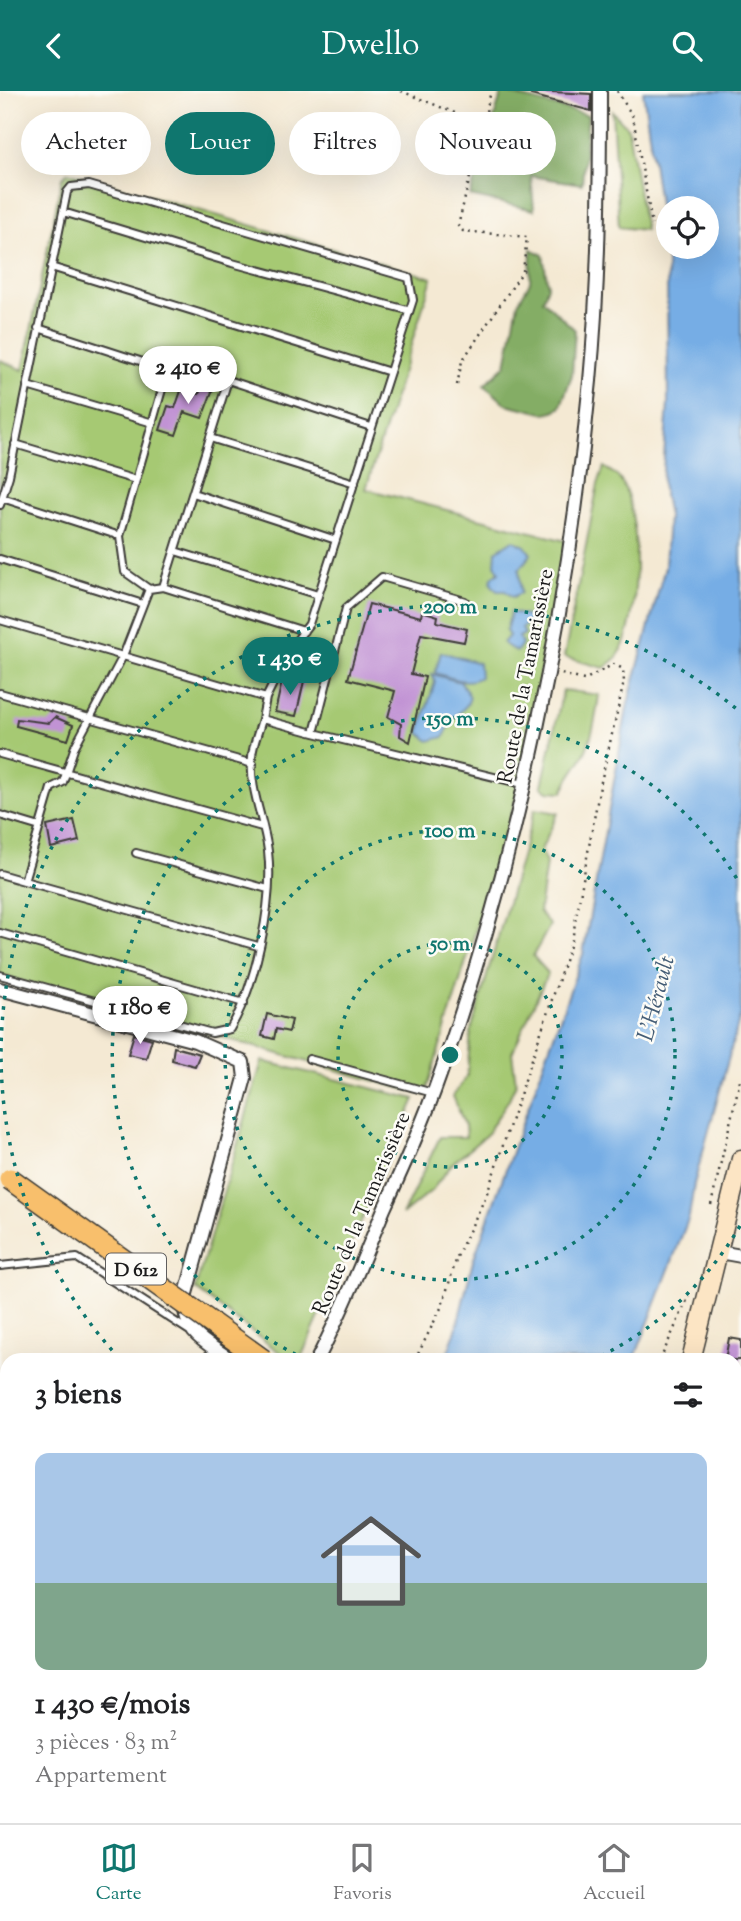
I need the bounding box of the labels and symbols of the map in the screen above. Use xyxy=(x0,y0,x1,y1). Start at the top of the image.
pin: 2 410 € xyxy=(123,347,253,406)
street label: Route de la Tamarissière xyxy=(491,566,563,786)
text: 200 m xyxy=(423,593,478,623)
pin: 1 430 € xyxy=(225,637,355,697)
text: 150 m xyxy=(426,705,474,735)
text: 100 m xyxy=(425,817,476,847)
text: 50 m xyxy=(428,930,471,960)
water label: L'Hérault xyxy=(630,952,685,1045)
pin: 1 180 € xyxy=(75,986,205,1046)
centre of rings xyxy=(438,1043,462,1067)
street label: Route de la Tamarissière xyxy=(306,1107,419,1320)
road number: D 612 xyxy=(106,1253,166,1285)

